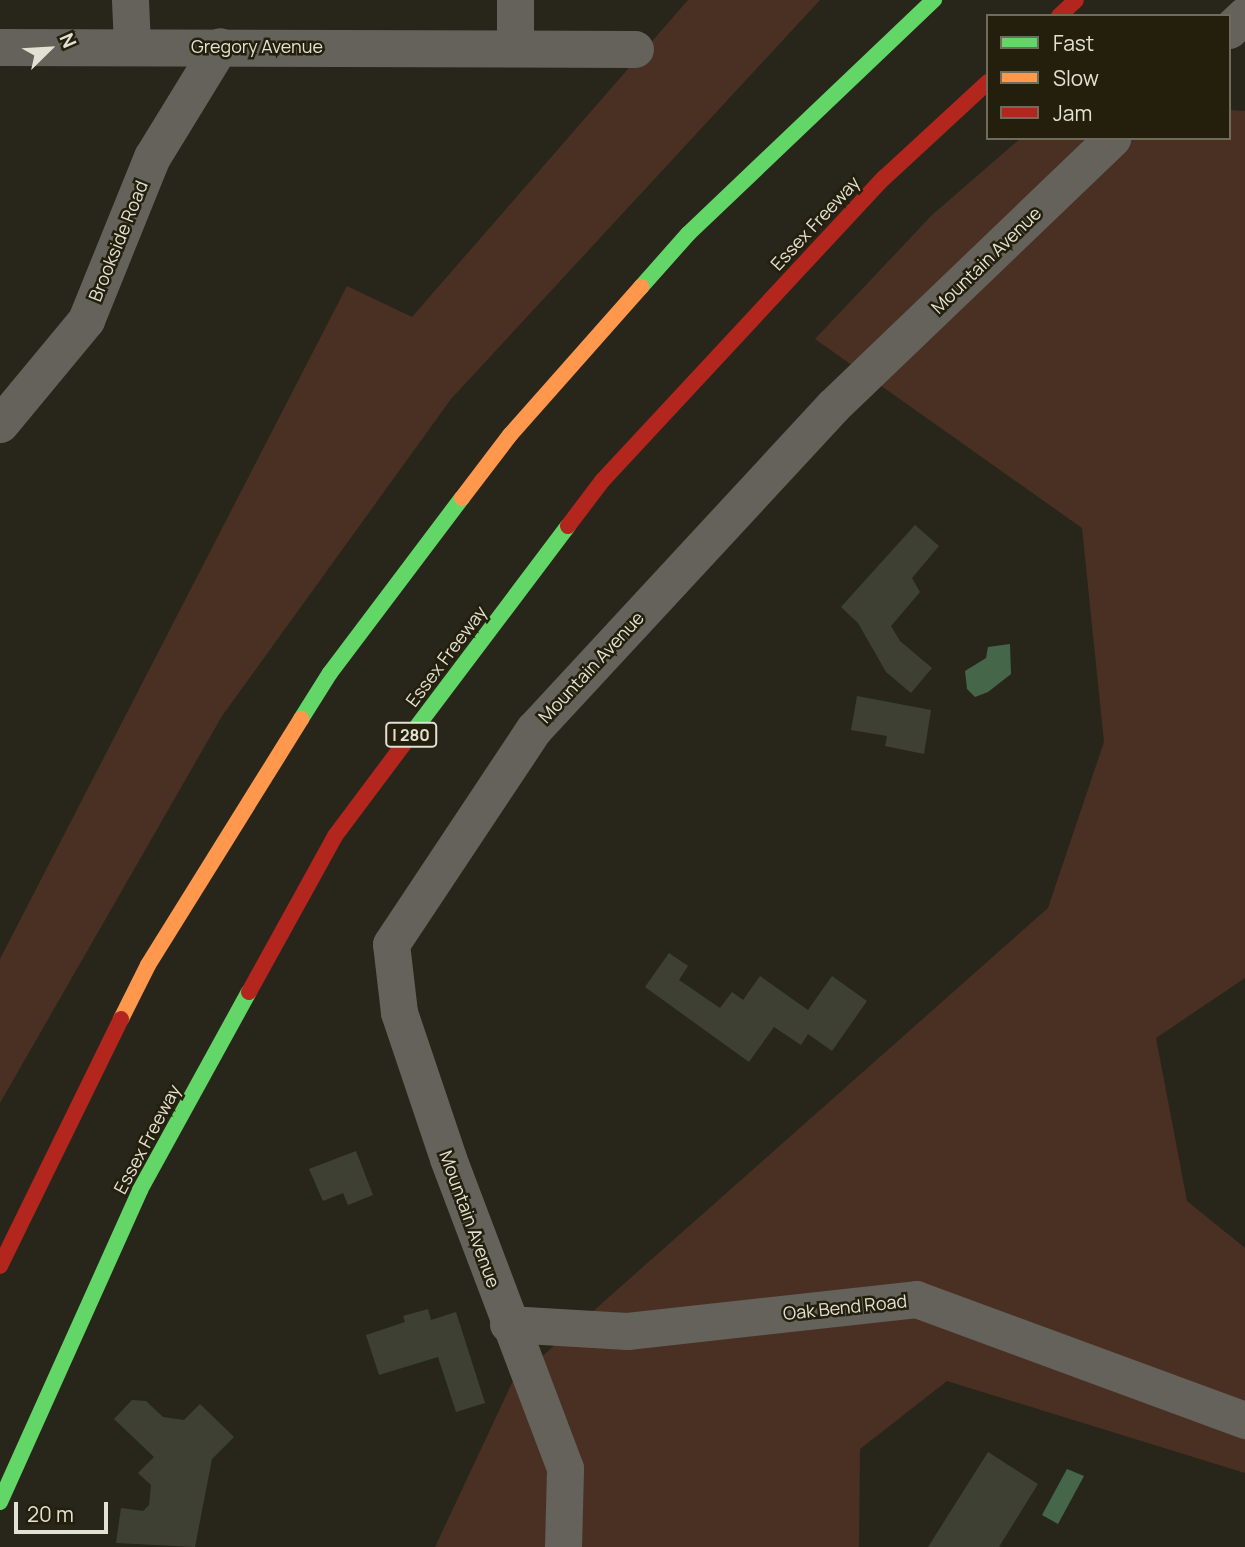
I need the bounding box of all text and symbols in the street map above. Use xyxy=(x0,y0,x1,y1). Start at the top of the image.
north arrow xyxy=(14,14,84,84)
legend xyxy=(986,14,1231,140)
text: N xyxy=(54,29,83,52)
text: Fast xyxy=(1053,29,1094,57)
street label: Gregory Avenue xyxy=(191,35,323,57)
text: Slow xyxy=(1053,64,1099,92)
text: Jam xyxy=(1053,99,1092,127)
street label: Essex Freeway xyxy=(766,172,864,274)
street label: Brookside Road xyxy=(84,177,152,305)
street label: Mountain Avenue xyxy=(927,202,1045,318)
street label: Essex Freeway xyxy=(401,601,491,711)
street label: Mountain Avenue xyxy=(534,607,648,727)
road number: I 280 xyxy=(385,722,437,748)
street label: Essex Freeway xyxy=(109,1081,185,1197)
street label: Mountain Avenue xyxy=(435,1147,505,1291)
street label: Oak Bend Road xyxy=(782,1290,908,1324)
scale bar xyxy=(18,1488,112,1532)
text: 20 m xyxy=(27,1500,74,1528)

